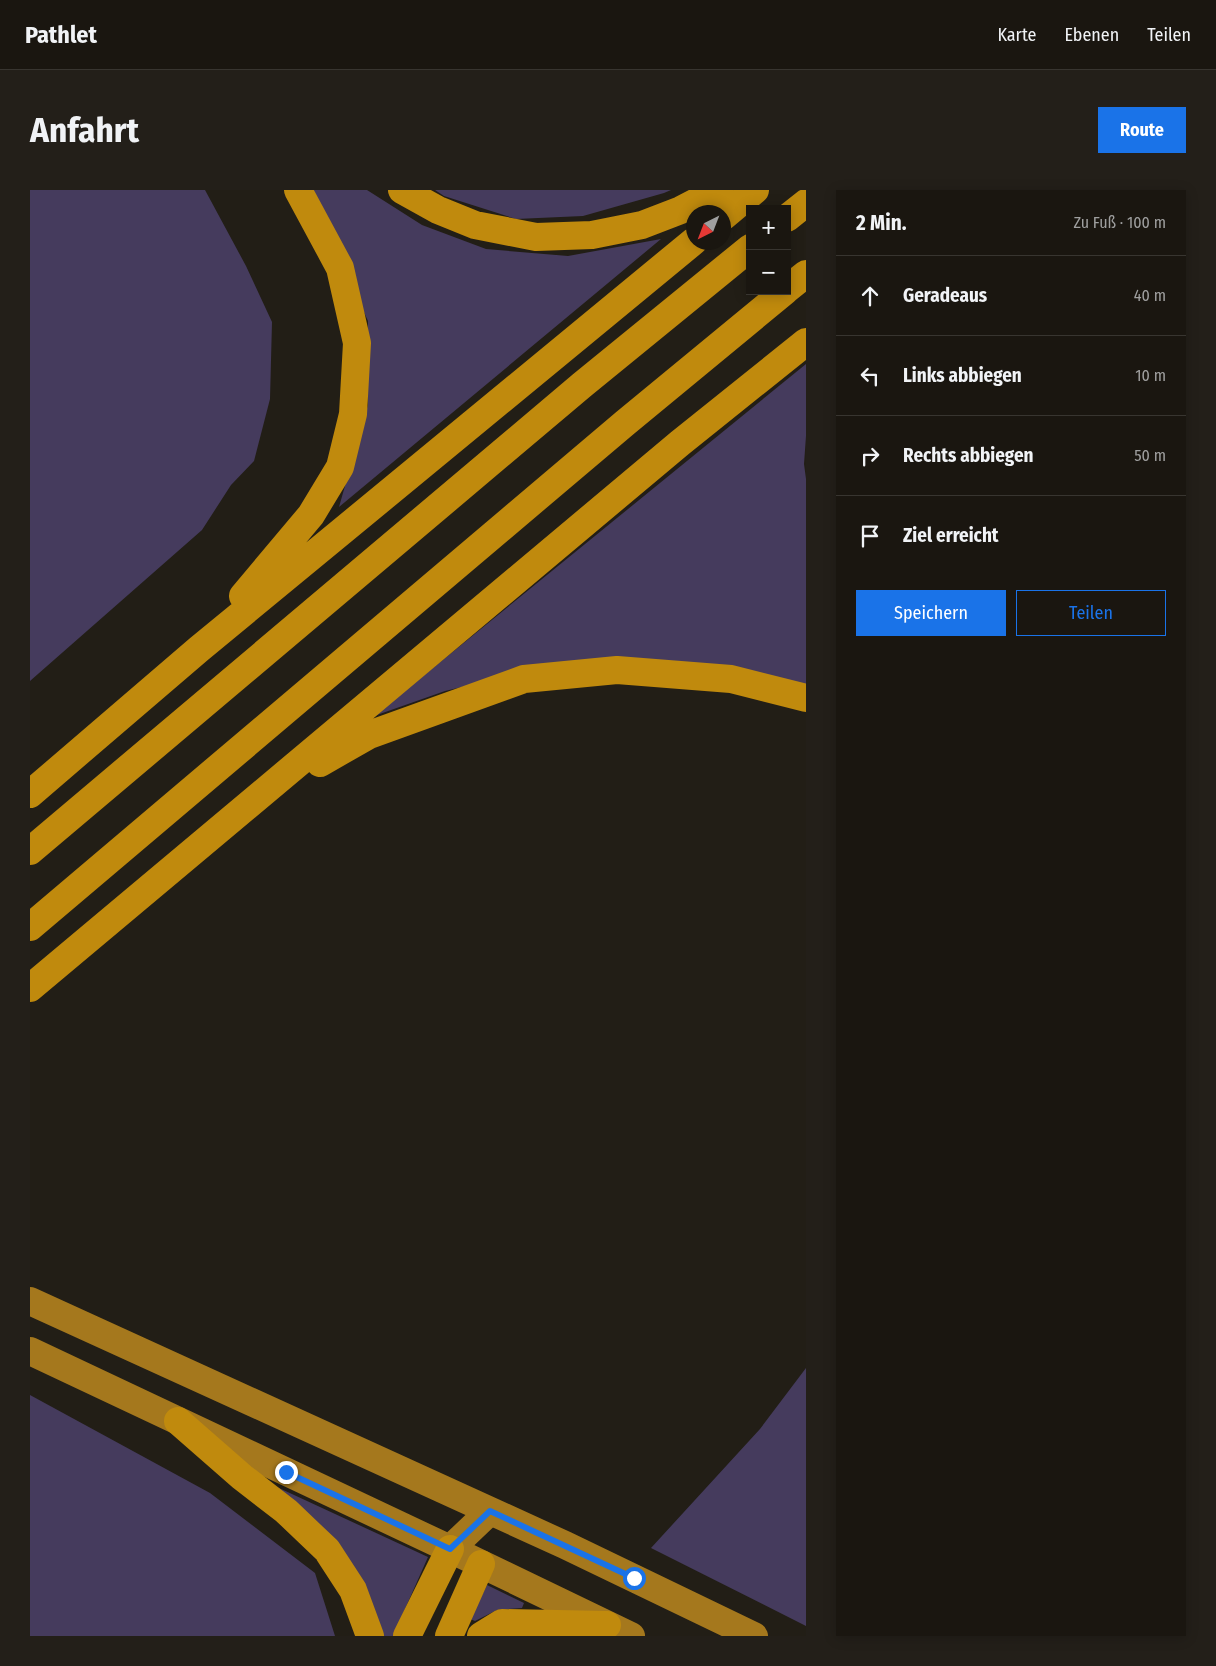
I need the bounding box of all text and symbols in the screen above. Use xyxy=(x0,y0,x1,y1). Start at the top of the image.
text: Pathlet xyxy=(25,21,97,49)
text: Karte xyxy=(997,24,1036,46)
text: Ebenen xyxy=(1064,24,1119,46)
text: Teilen xyxy=(1147,24,1191,46)
button: Route xyxy=(1098,107,1186,153)
text: Anfahrt xyxy=(30,109,139,151)
north arrow xyxy=(686,205,731,250)
map controls xyxy=(746,205,791,295)
button: + xyxy=(746,205,791,250)
text: 2 Min. xyxy=(856,210,906,236)
text: Zu Fuß · 100 m xyxy=(1073,213,1166,232)
button: − xyxy=(746,250,791,295)
icon: ahead xyxy=(856,282,884,310)
text: Geradeaus xyxy=(903,284,987,307)
text: 40 m xyxy=(1134,286,1166,305)
icon: left xyxy=(856,362,884,390)
text: Links abbiegen xyxy=(903,364,1022,387)
text: 10 m xyxy=(1135,366,1166,385)
icon: right xyxy=(856,442,884,470)
text: Rechts abbiegen xyxy=(903,444,1033,467)
text: 50 m xyxy=(1134,446,1166,465)
icon: arrive xyxy=(856,522,884,550)
text: Ziel erreicht xyxy=(903,524,999,547)
button: Speichern xyxy=(856,590,1006,636)
button: Teilen xyxy=(1016,590,1166,636)
route end xyxy=(275,1461,298,1484)
route start xyxy=(623,1567,646,1590)

